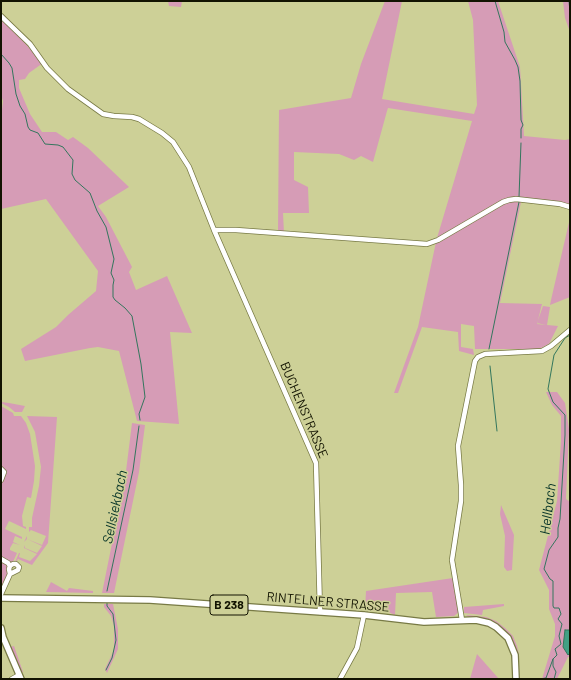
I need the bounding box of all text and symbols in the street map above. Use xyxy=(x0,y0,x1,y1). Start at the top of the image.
street label: BUCHENSTRASSE xyxy=(277,360,331,460)
water label: Sellsiekbach xyxy=(99,469,131,545)
water label: Hellbach xyxy=(537,482,559,536)
street label: RINTELNER STRASSE xyxy=(266,589,390,615)
road number: B 238 xyxy=(210,595,248,615)

